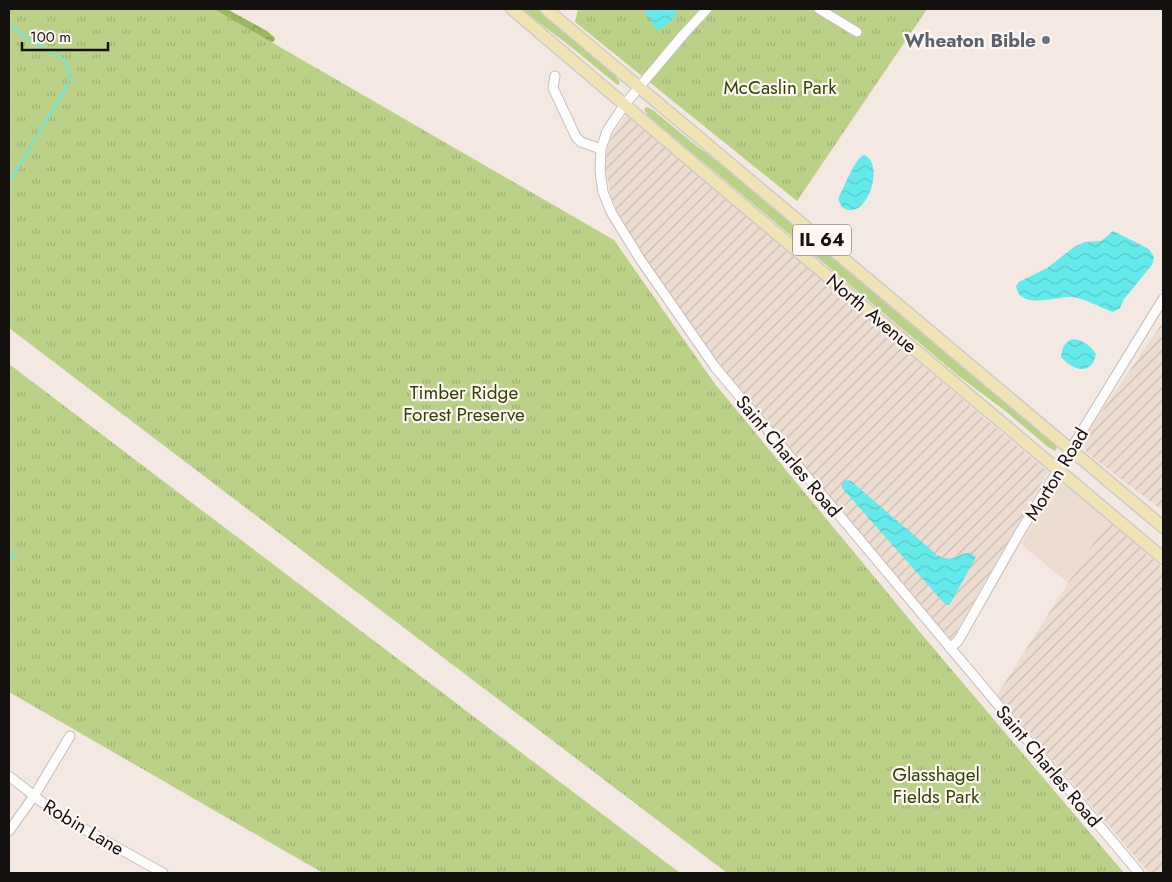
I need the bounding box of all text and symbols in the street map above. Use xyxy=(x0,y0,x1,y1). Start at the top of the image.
scale bar xyxy=(22,20,109,52)
text: 100 m xyxy=(30,26,71,48)
place label: Wheaton Bible xyxy=(904,27,1036,54)
marker: Wheaton Bible xyxy=(1040,34,1052,46)
park label: McCaslin Park xyxy=(723,74,837,101)
road number: IL 64 xyxy=(793,224,851,256)
street label: North Avenue xyxy=(820,267,923,360)
park label: Timber Ridge Forest Preserve xyxy=(403,379,525,428)
street label: Saint Charles Road xyxy=(729,389,848,523)
street label: Morton Road xyxy=(1018,423,1095,526)
street label: Saint Charles Road xyxy=(989,699,1108,833)
park label: Glasshagel Fields Park xyxy=(892,761,980,810)
street label: Robin Lane xyxy=(38,793,129,862)

